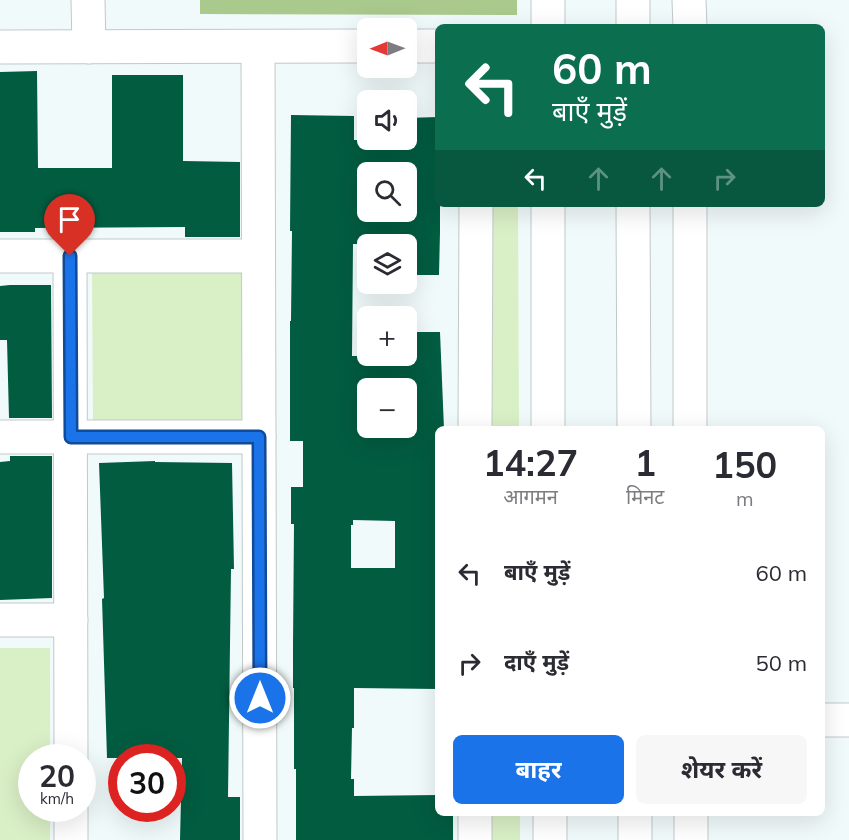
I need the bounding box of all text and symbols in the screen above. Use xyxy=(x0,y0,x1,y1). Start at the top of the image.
north arrow xyxy=(357,18,417,78)
map controls xyxy=(357,18,417,438)
text: 60 m xyxy=(552,42,652,95)
icon: left xyxy=(453,48,531,126)
button: sound xyxy=(357,90,417,150)
text: बाएँ मुड़ें xyxy=(552,94,627,128)
button: search xyxy=(357,162,417,222)
icon: left xyxy=(519,162,552,195)
icon: ahead xyxy=(582,162,615,195)
icon: ahead xyxy=(645,162,678,195)
icon: right xyxy=(708,162,741,195)
pin xyxy=(44,194,95,256)
icon: arrive xyxy=(53,203,86,236)
button: layers xyxy=(357,234,417,294)
button: + xyxy=(357,306,417,366)
button: − xyxy=(357,378,417,438)
text: 14:27 xyxy=(483,440,578,485)
text: 1 xyxy=(634,440,656,485)
text: 150 xyxy=(712,442,777,487)
text: आगमन xyxy=(503,484,558,509)
text: मिनट xyxy=(626,484,664,509)
text: m xyxy=(736,486,753,511)
icon: left xyxy=(453,557,486,590)
text: बाएँ मुड़ें xyxy=(504,558,570,586)
text: 60 m xyxy=(756,559,807,587)
icon: right xyxy=(453,647,486,680)
text: दाएँ मुड़ें xyxy=(504,648,569,676)
text: 50 m xyxy=(756,649,807,677)
position arrow xyxy=(228,666,292,730)
button: बाहर xyxy=(453,735,624,804)
button: शेयर करें xyxy=(636,735,807,804)
speed limit sign: 30 xyxy=(108,744,186,822)
text: 20 xyxy=(39,757,75,795)
text: km/h xyxy=(40,789,74,808)

